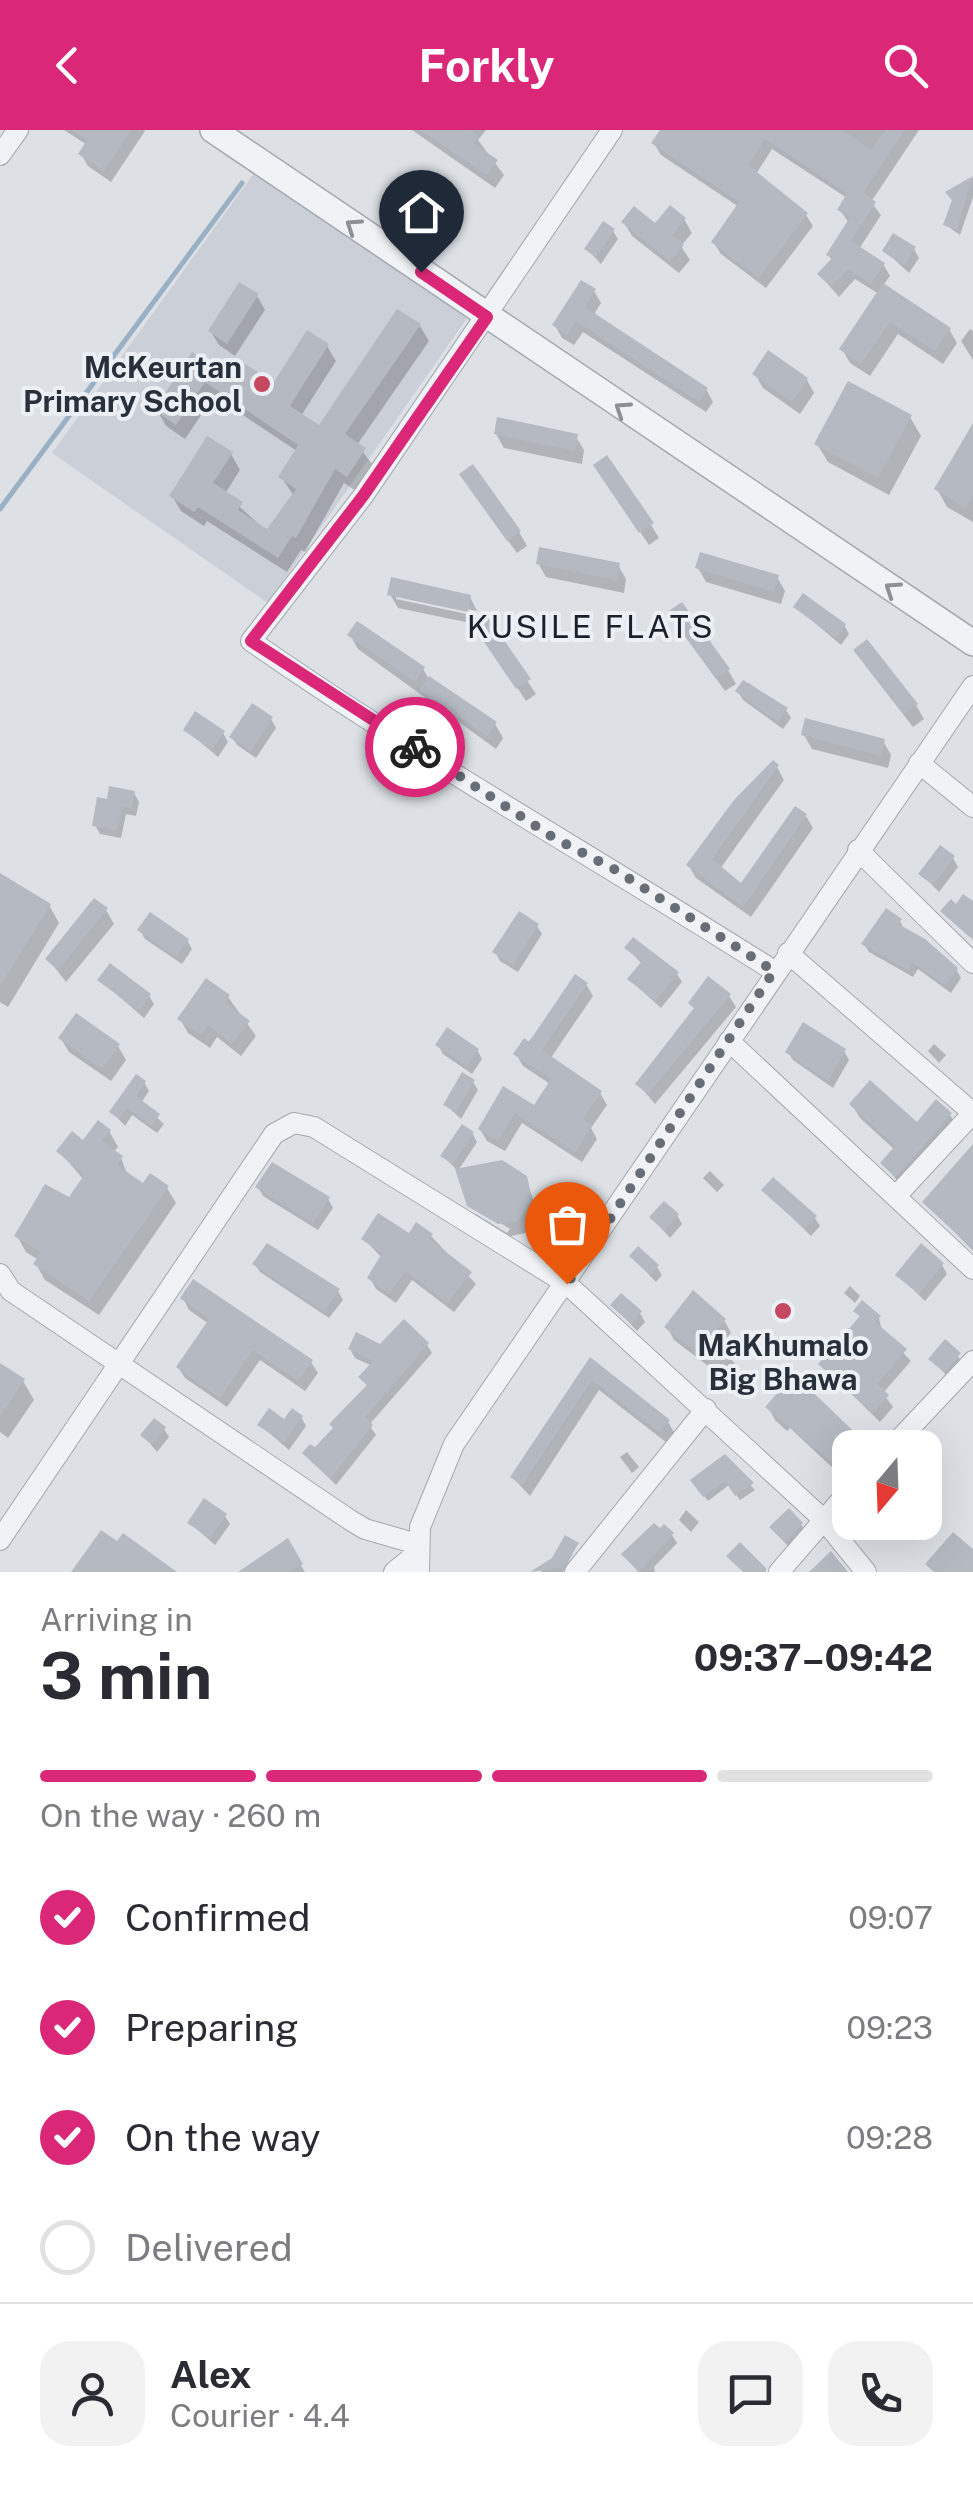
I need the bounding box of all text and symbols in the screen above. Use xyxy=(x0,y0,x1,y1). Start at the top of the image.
icon: back xyxy=(40,38,95,93)
icon: search xyxy=(878,38,933,93)
text: Forkly xyxy=(418,39,555,92)
pin xyxy=(379,170,464,273)
icon: home xyxy=(394,185,449,240)
one-way arrow xyxy=(345,219,363,238)
place label: McKeurtan Primary School xyxy=(23,349,242,419)
marker: McKeurtan Primary School xyxy=(251,373,273,395)
one-way arrow xyxy=(614,402,632,421)
one-way arrow xyxy=(885,582,903,601)
district label: KUSILE FLATS xyxy=(467,608,715,645)
courier xyxy=(365,697,465,797)
icon: bike xyxy=(388,720,443,775)
pin xyxy=(525,1182,610,1285)
icon: bag xyxy=(540,1197,595,1252)
marker: MaKhumalo Big Bhawa xyxy=(772,1300,794,1322)
place label: MaKhumalo Big Bhawa xyxy=(697,1327,869,1397)
north arrow xyxy=(832,1430,942,1540)
map controls xyxy=(832,1430,942,1540)
text: Arriving in xyxy=(40,1601,193,1638)
text: 09:37–09:42 xyxy=(694,1635,933,1680)
text: 3 min xyxy=(40,1637,212,1714)
text: On the way · 260 m xyxy=(40,1797,321,1834)
icon: check xyxy=(40,1890,95,1945)
text: Confirmed xyxy=(125,1895,310,1940)
text: 09:07 xyxy=(848,1899,933,1936)
icon: check xyxy=(40,2000,95,2055)
text: Preparing xyxy=(125,2005,299,2050)
text: 09:23 xyxy=(847,2009,933,2046)
icon: check xyxy=(40,2110,95,2165)
text: On the way xyxy=(125,2115,321,2160)
text: 09:28 xyxy=(846,2119,933,2156)
text: Delivered xyxy=(125,2225,293,2270)
button: person xyxy=(40,2341,145,2446)
button: chat xyxy=(698,2341,803,2446)
button: phone xyxy=(828,2341,933,2446)
text: Alex xyxy=(170,2352,252,2397)
text: Courier · 4.4 xyxy=(170,2397,350,2434)

